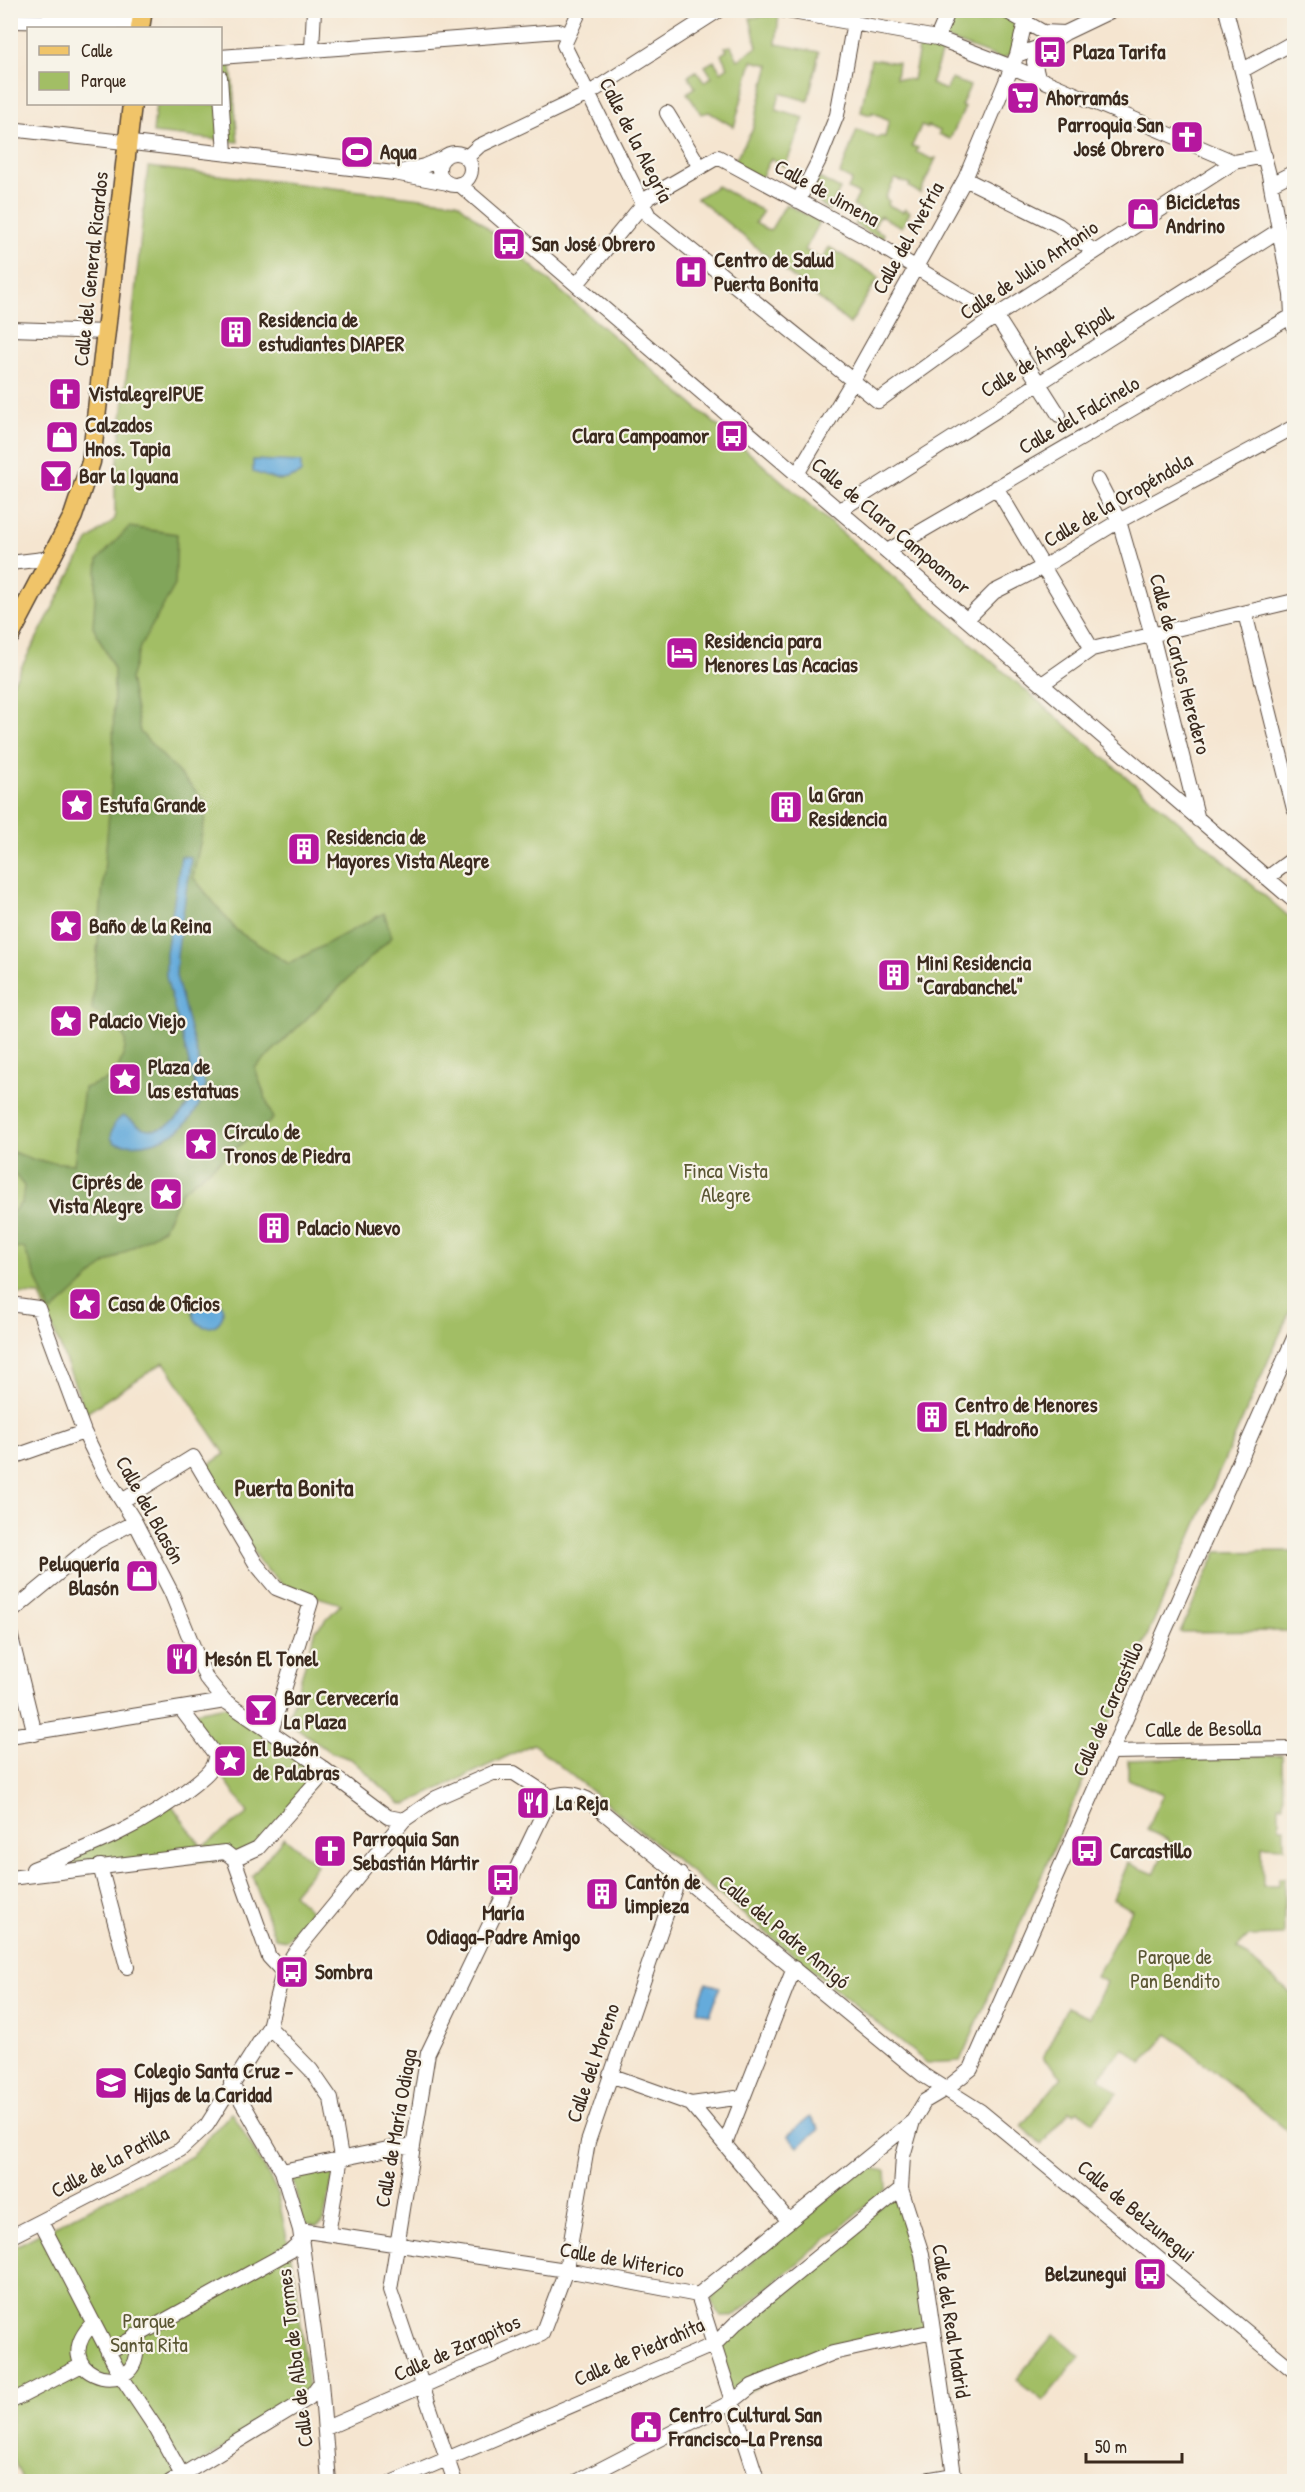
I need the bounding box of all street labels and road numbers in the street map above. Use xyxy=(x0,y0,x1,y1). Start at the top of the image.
street label: Calle de la Alegría xyxy=(593,72,680,207)
street label: Calle de Jimena xyxy=(769,152,885,233)
street label: Calle del General Ricardos xyxy=(66,170,115,368)
street label: Calle del Avefría xyxy=(865,176,950,299)
street label: Calle de Julio Antonio xyxy=(954,212,1104,327)
street label: Calle de Ángel Ripoll xyxy=(975,299,1120,404)
street label: Calle del Falcinelo xyxy=(1013,368,1145,461)
street label: Calle de la Oropéndola xyxy=(1038,445,1198,554)
street label: Calle de Clara Campoamor xyxy=(805,450,977,601)
street label: Calle de Carlos Heredero xyxy=(1142,570,1219,757)
street label: Calle del Blasón xyxy=(109,1450,192,1569)
street label: Calle de Carcastillo xyxy=(1065,1637,1150,1781)
street label: Calle de Besolla xyxy=(1145,1713,1261,1744)
street label: Calle del Padre Amigó xyxy=(712,1868,856,1995)
street label: Calle del Moreno xyxy=(559,1999,626,2126)
street label: Calle de María Odiaga xyxy=(367,2046,424,2209)
street label: Calle de la Patilla xyxy=(46,2118,174,2205)
street label: Calle de Belzunegui xyxy=(1071,2153,1201,2269)
street label: Calle de Witerico xyxy=(558,2234,687,2285)
street label: Calle del Real Madrid xyxy=(925,2242,978,2400)
street label: Calle de Alba de Tormes xyxy=(269,2267,320,2449)
street label: Calle de Zarapitos xyxy=(389,2307,525,2388)
street label: Calle de Piedrahíta xyxy=(569,2310,709,2393)

